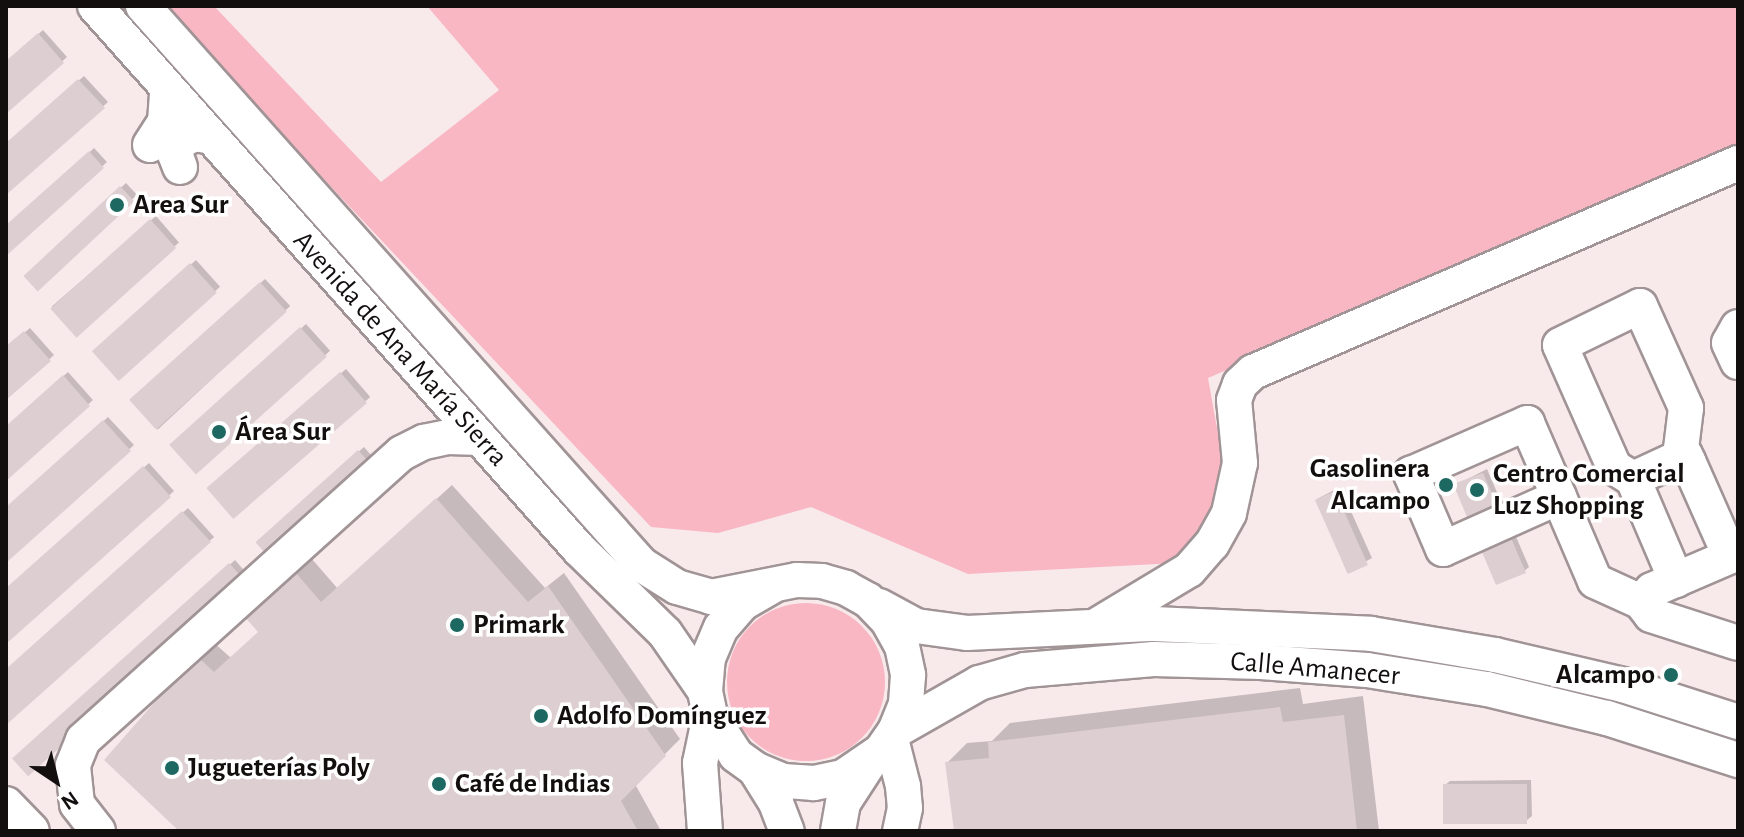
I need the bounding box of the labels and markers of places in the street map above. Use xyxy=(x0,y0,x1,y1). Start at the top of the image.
place label: Area Sur xyxy=(133,188,228,222)
marker: Area Sur xyxy=(108,196,126,214)
place label: Área Sur xyxy=(235,415,330,449)
marker: Área Sur xyxy=(210,423,228,441)
place label: Gasolinera Alcampo xyxy=(1310,452,1430,518)
place label: Centro Comercial Luz Shopping xyxy=(1493,457,1684,523)
marker: Gasolinera Alcampo xyxy=(1437,476,1455,494)
marker: Centro Comercial Luz Shopping xyxy=(1468,481,1486,499)
place label: Primark xyxy=(473,608,565,642)
marker: Primark xyxy=(448,616,466,634)
place label: Alcampo xyxy=(1556,658,1655,692)
marker: Alcampo xyxy=(1662,666,1680,684)
place label: Adolfo Domínguez xyxy=(557,699,767,733)
marker: Adolfo Domínguez xyxy=(532,707,550,725)
place label: Jugueterías Poly xyxy=(188,751,370,785)
marker: Jugueterías Poly xyxy=(163,759,181,777)
place label: Café de Indias xyxy=(455,767,610,801)
marker: Café de Indias xyxy=(430,775,448,793)

